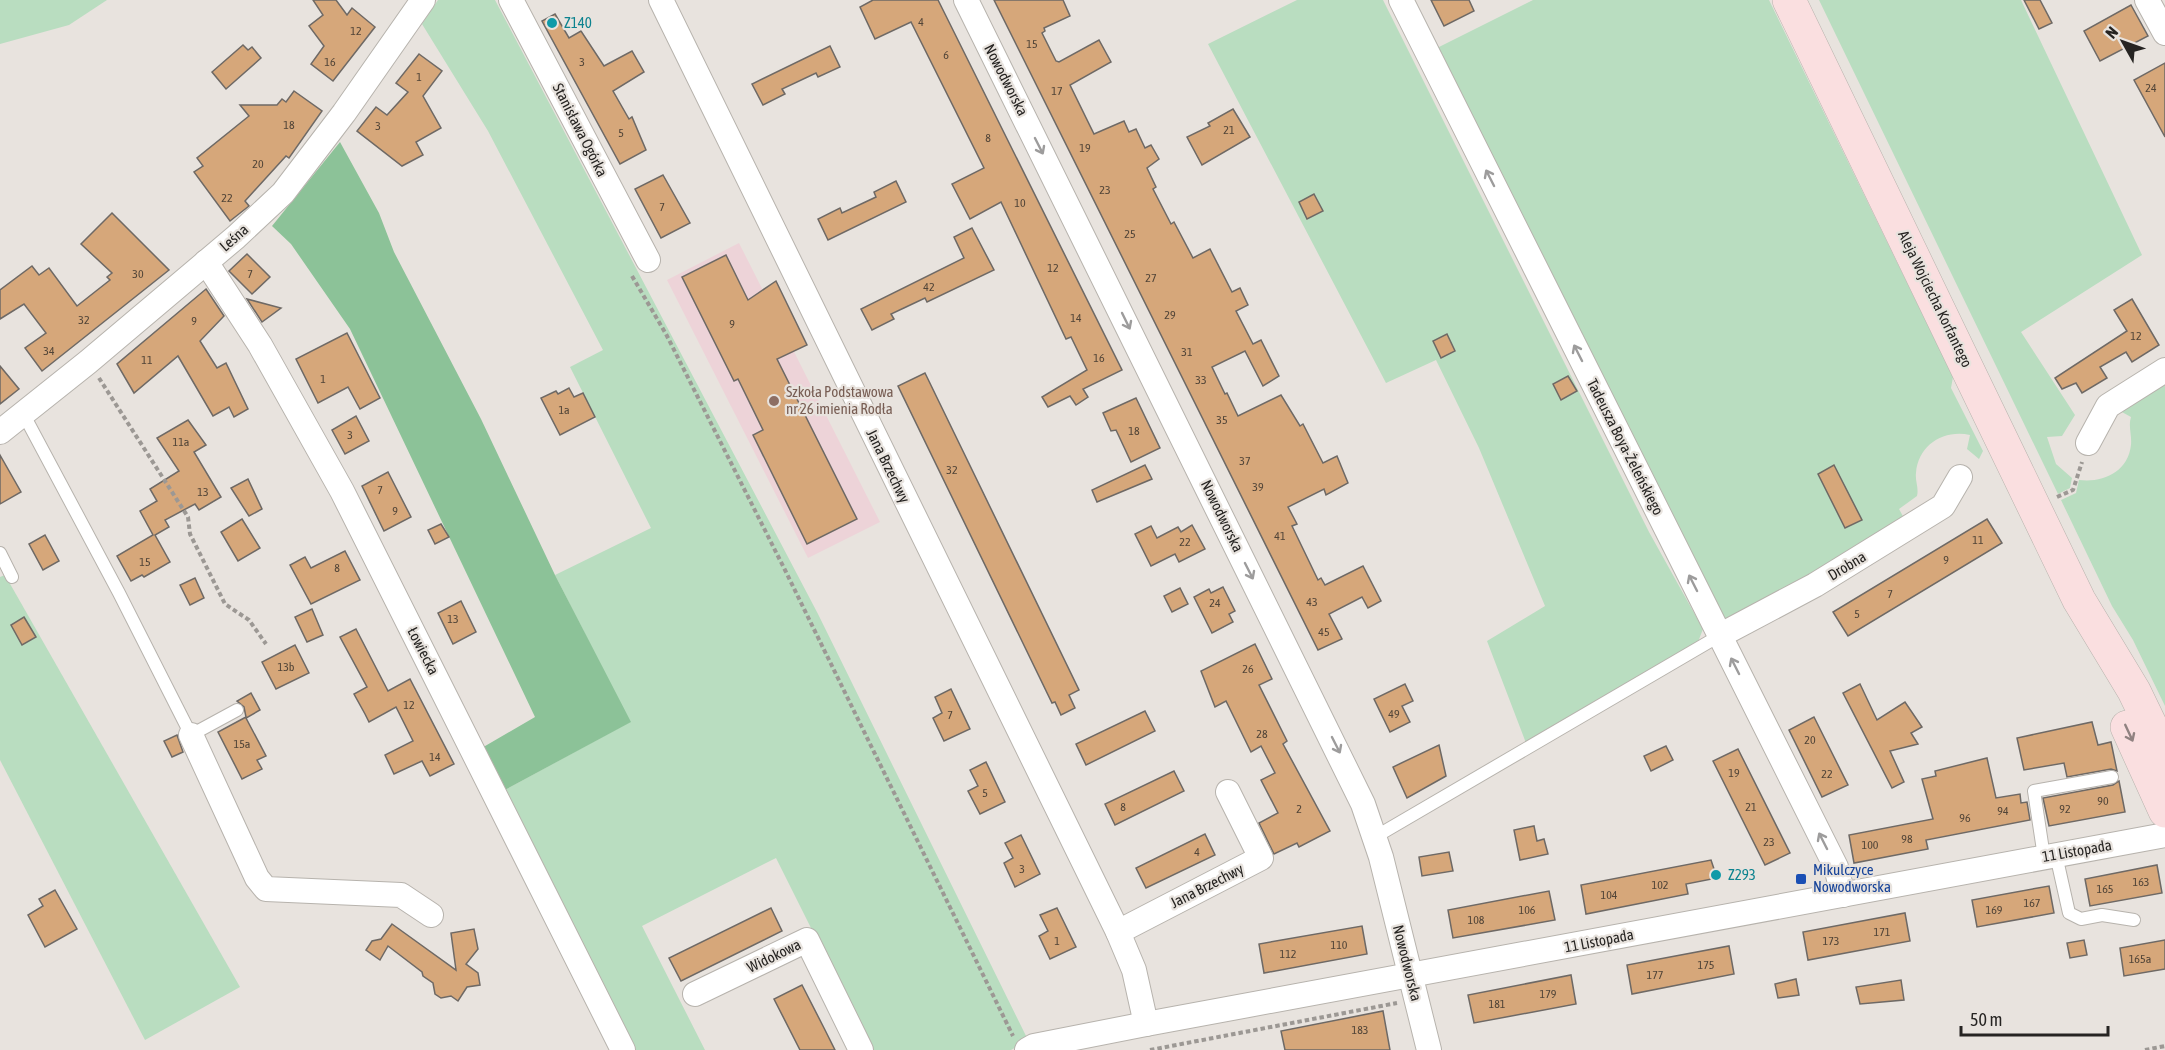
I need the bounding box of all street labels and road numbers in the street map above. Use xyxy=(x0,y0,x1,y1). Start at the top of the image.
street label: Nowodworska xyxy=(981,41,1032,118)
street label: Stanisława Ogórka xyxy=(550,80,611,179)
street label: Leśna xyxy=(216,221,251,255)
street label: Aleja Wojciecha Korfantego xyxy=(1895,228,1976,370)
street label: Tadeusza Boya-Żeleńskiego xyxy=(1584,376,1667,518)
street label: Jana Brzechwy xyxy=(863,426,914,505)
street label: Nowodworska xyxy=(1198,477,1247,555)
street label: Drobna xyxy=(1825,548,1869,583)
street label: Łowiecka xyxy=(404,624,443,677)
street label: 11 Listopada xyxy=(2041,836,2113,865)
street label: Jana Brzechwy xyxy=(1167,860,1246,911)
street label: Nowodworska xyxy=(1390,923,1425,1003)
street label: 11 Listopada xyxy=(1563,925,1635,956)
street label: Widokowa xyxy=(744,935,803,976)

